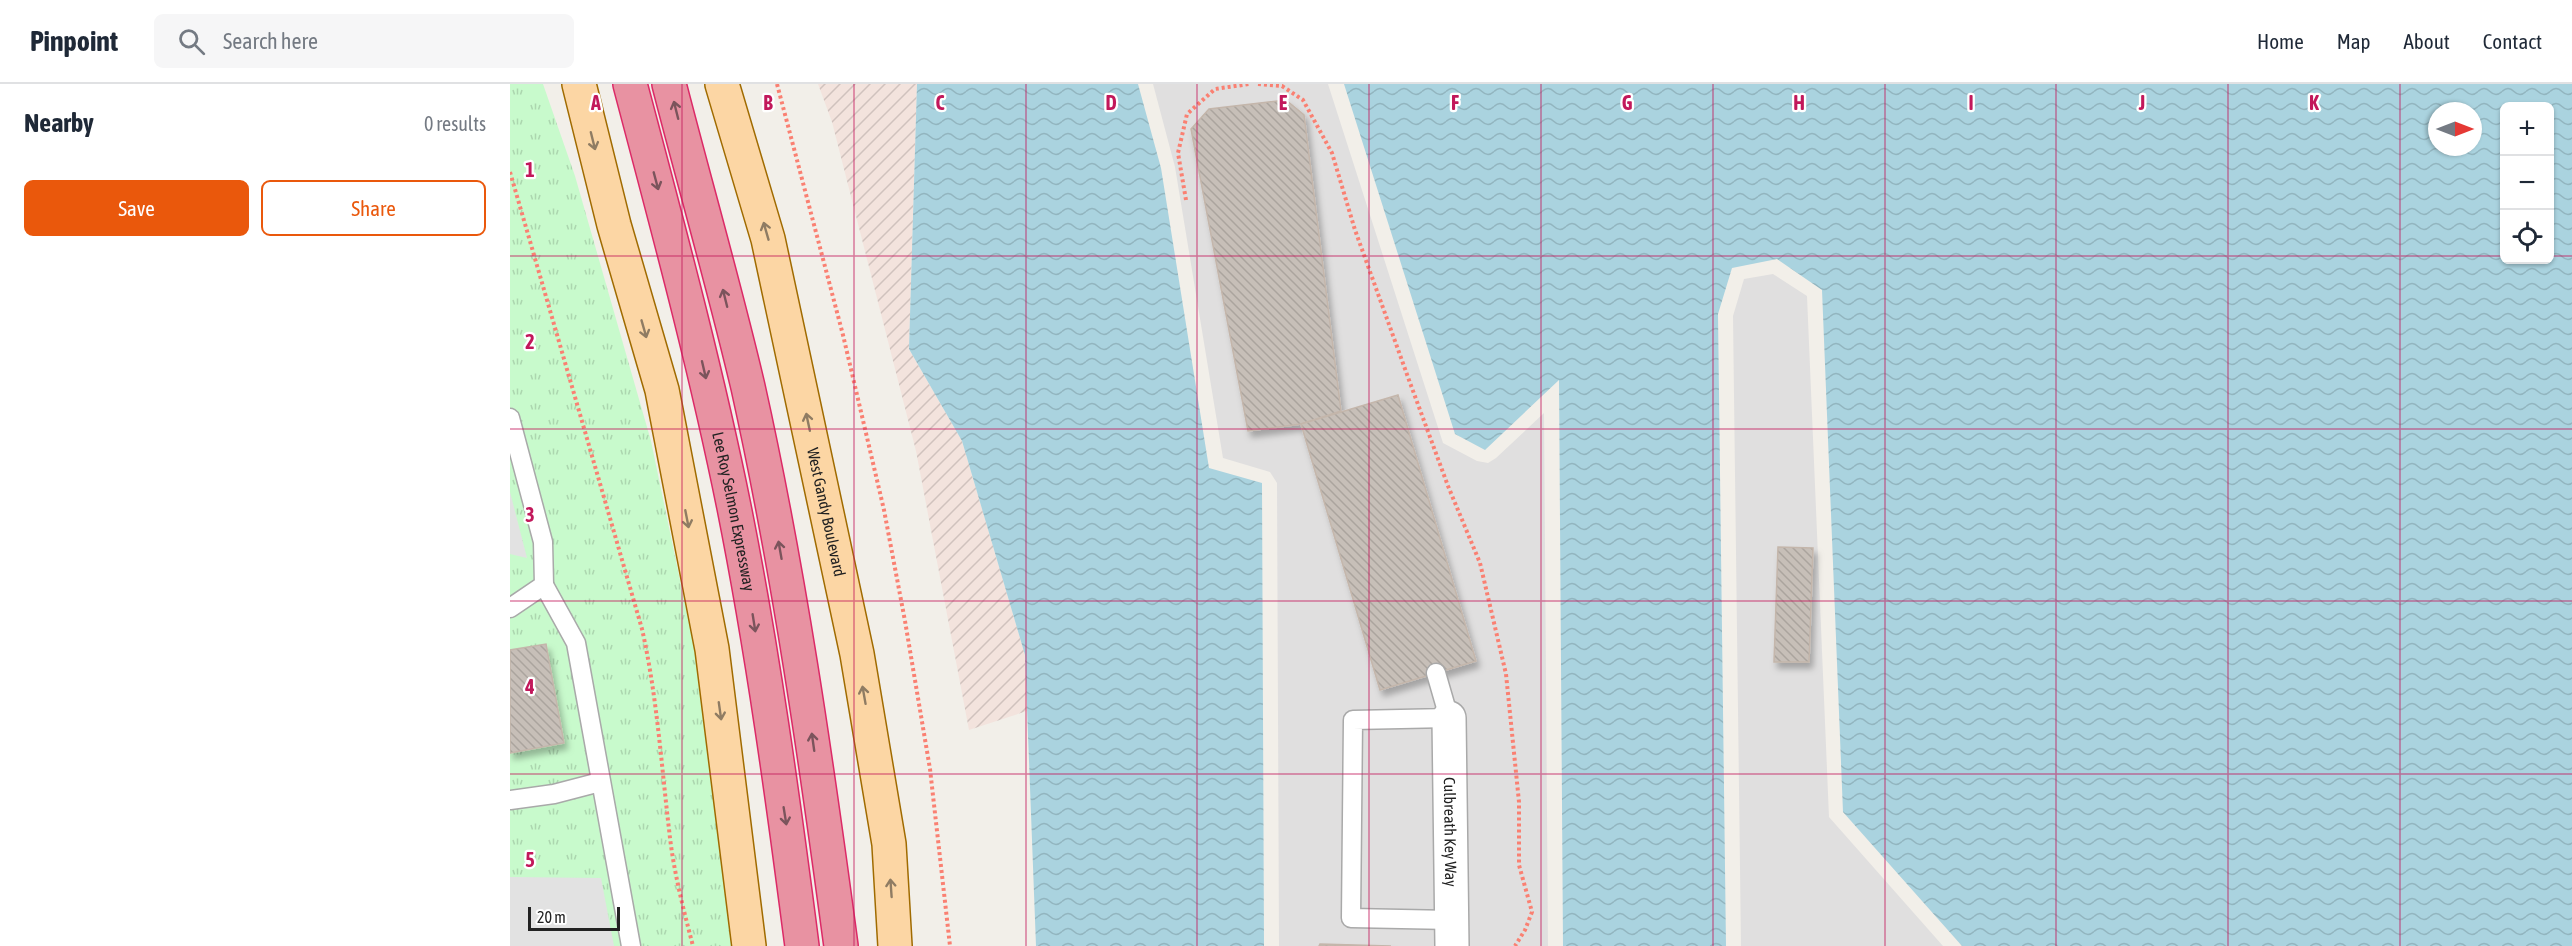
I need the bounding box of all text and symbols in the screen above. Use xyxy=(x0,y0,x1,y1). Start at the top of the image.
search box xyxy=(154,14,574,68)
text: Pinpoint xyxy=(30,25,118,57)
icon: search xyxy=(175,25,208,58)
text: Search here xyxy=(223,28,318,54)
text: Home xyxy=(2257,29,2304,53)
text: Map xyxy=(2337,29,2371,53)
text: About xyxy=(2404,29,2450,53)
text: Contact xyxy=(2483,29,2542,53)
text: A xyxy=(590,91,601,114)
text: B xyxy=(763,91,773,114)
text: C xyxy=(936,91,945,114)
text: D xyxy=(1105,91,1117,114)
text: E xyxy=(1279,91,1288,114)
text: F xyxy=(1451,91,1459,114)
text: G xyxy=(1622,91,1633,114)
text: H xyxy=(1793,91,1805,114)
text: I xyxy=(1968,91,1974,114)
text: J xyxy=(2138,91,2145,114)
text: K xyxy=(2309,91,2319,114)
one-way arrow xyxy=(669,100,681,119)
north arrow xyxy=(2428,102,2482,156)
map controls xyxy=(2500,102,2554,264)
button: + xyxy=(2500,102,2554,156)
text: Nearby xyxy=(24,108,94,138)
text: 0 results xyxy=(424,112,486,135)
one-way arrow xyxy=(587,131,599,150)
button: − xyxy=(2500,156,2554,210)
text: 1 xyxy=(525,158,535,181)
one-way arrow xyxy=(650,171,662,190)
button: Save xyxy=(24,180,249,236)
button: Share xyxy=(261,180,486,236)
button: locate xyxy=(2500,210,2554,264)
one-way arrow xyxy=(760,222,771,241)
one-way arrow xyxy=(719,289,731,308)
one-way arrow xyxy=(639,319,650,338)
text: 2 xyxy=(525,330,535,353)
one-way arrow xyxy=(698,360,710,379)
one-way arrow xyxy=(801,412,813,431)
street label: Lee Roy Selmon Expressway xyxy=(709,430,759,593)
street label: West Gandy Boulevard xyxy=(804,446,849,578)
text: 3 xyxy=(525,503,535,526)
one-way arrow xyxy=(682,509,693,528)
one-way arrow xyxy=(774,541,785,561)
one-way arrow xyxy=(749,613,760,632)
text: 4 xyxy=(524,675,535,698)
one-way arrow xyxy=(858,685,869,705)
one-way arrow xyxy=(715,701,726,720)
one-way arrow xyxy=(807,733,818,753)
street label: Culbreath Key Way xyxy=(1441,777,1460,887)
one-way arrow xyxy=(779,805,790,825)
text: 5 xyxy=(525,848,535,871)
one-way arrow xyxy=(886,878,897,898)
scale bar xyxy=(528,904,620,932)
text: 20 m xyxy=(537,908,566,926)

